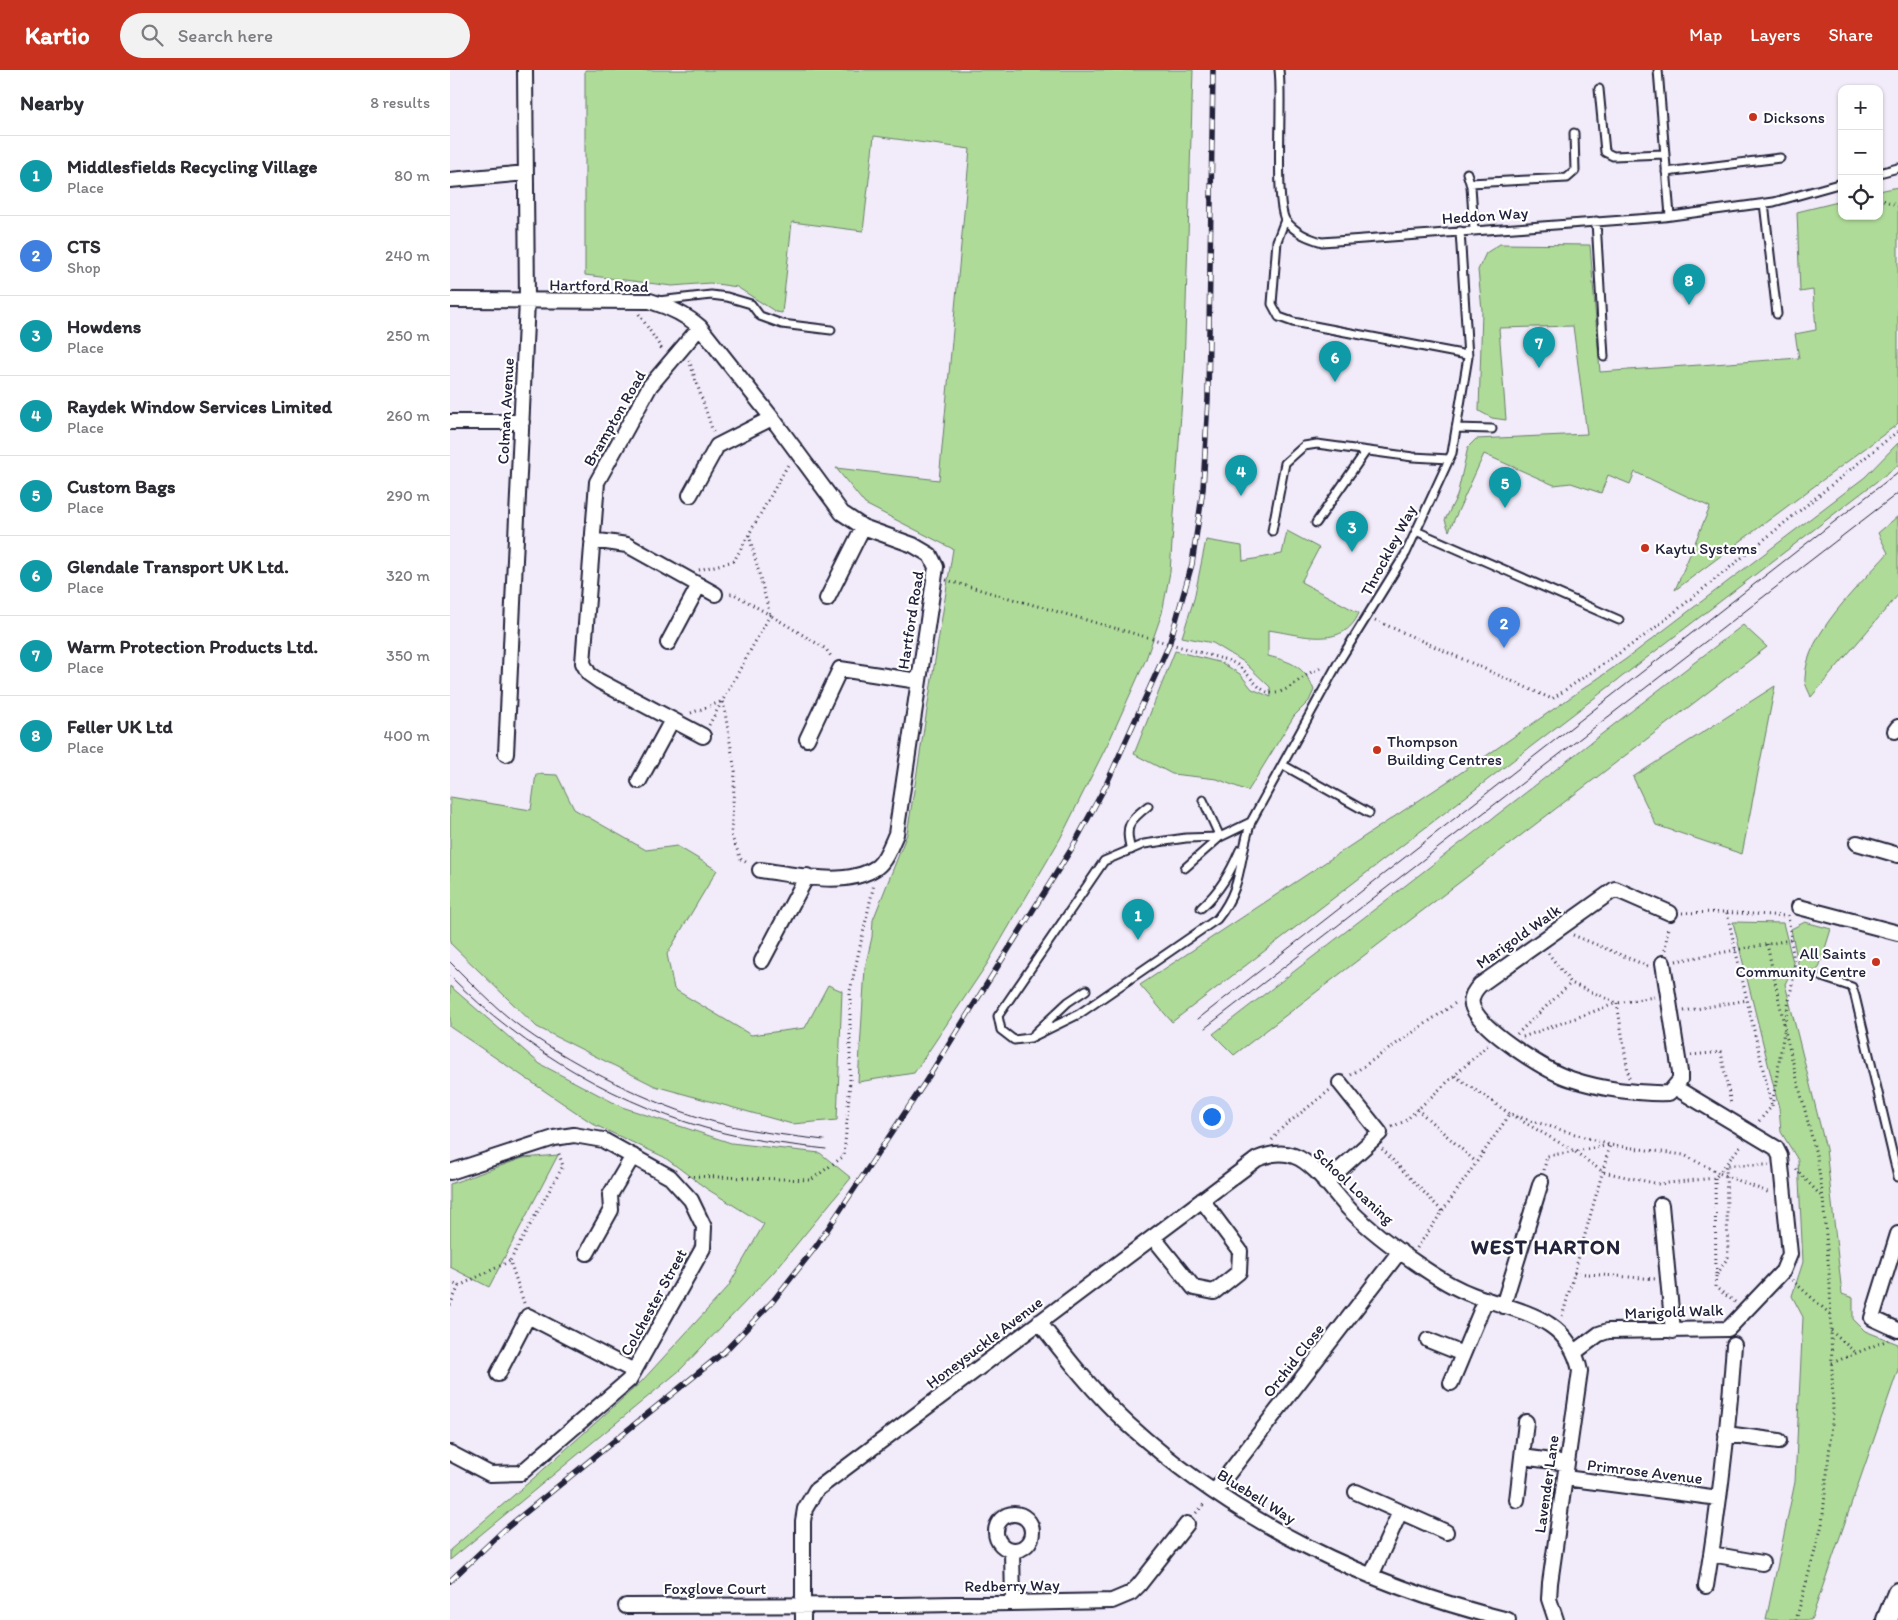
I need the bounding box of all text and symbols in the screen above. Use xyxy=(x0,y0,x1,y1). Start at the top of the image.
search box xyxy=(120,13,470,58)
text: Kartio xyxy=(25,21,90,50)
icon: search xyxy=(138,21,166,49)
text: Search here xyxy=(178,24,273,47)
text: Map xyxy=(1689,24,1722,46)
text: Layers xyxy=(1750,24,1800,46)
text: Share xyxy=(1828,24,1873,46)
map controls xyxy=(1838,85,1883,220)
button: + xyxy=(1838,85,1883,130)
text: Nearby xyxy=(20,90,84,115)
text: 8 results xyxy=(370,93,430,112)
place label: Dicksons xyxy=(1763,108,1825,127)
marker: Dicksons xyxy=(1747,111,1759,123)
button: − xyxy=(1838,130,1883,175)
text: Middlesfields Recycling Village xyxy=(67,155,317,178)
text: 1 xyxy=(32,166,40,185)
text: 80 m xyxy=(394,166,430,185)
button: locate xyxy=(1838,175,1883,220)
text: Place xyxy=(67,178,104,197)
street label: Heddon Way xyxy=(1441,203,1529,228)
text: CTS xyxy=(67,235,101,258)
text: 2 xyxy=(32,246,40,265)
text: 240 m xyxy=(385,246,430,265)
text: Shop xyxy=(67,258,101,277)
pin: 8 xyxy=(1673,264,1705,305)
street label: Hartford Road xyxy=(549,275,649,296)
text: Howdens xyxy=(67,315,141,338)
text: 3 xyxy=(32,326,40,345)
text: 250 m xyxy=(386,326,430,345)
pin: 7 xyxy=(1523,327,1555,368)
text: Place xyxy=(67,338,104,357)
pin: 6 xyxy=(1319,341,1351,382)
street label: Colman Avenue xyxy=(493,357,518,465)
street label: Brampton Road xyxy=(579,367,650,470)
text: Raydek Window Services Limited xyxy=(67,395,332,418)
text: 4 xyxy=(31,406,41,425)
text: 260 m xyxy=(386,406,430,425)
text: Place xyxy=(67,418,104,437)
pin: 4 xyxy=(1225,455,1257,496)
pin: 5 xyxy=(1489,467,1521,508)
text: Custom Bags xyxy=(67,475,175,498)
text: 5 xyxy=(32,486,40,505)
text: 290 m xyxy=(386,486,430,505)
text: Place xyxy=(67,498,104,517)
street label: Throckley Way xyxy=(1356,501,1421,599)
pin: 3 xyxy=(1336,511,1368,552)
place label: Kaytu Systems xyxy=(1655,539,1757,558)
marker: Kaytu Systems xyxy=(1639,542,1651,554)
text: Glendale Transport UK Ltd. xyxy=(67,555,289,578)
text: 6 xyxy=(32,566,40,585)
text: 320 m xyxy=(386,566,430,585)
street label: Hartford Road xyxy=(893,569,928,671)
text: Place xyxy=(67,578,104,597)
pin: 2 xyxy=(1488,607,1520,648)
text: Warm Protection Products Ltd. xyxy=(67,635,318,658)
text: 7 xyxy=(32,646,40,665)
text: 350 m xyxy=(386,646,430,665)
text: Place xyxy=(67,658,104,677)
text: Feller UK Ltd xyxy=(67,715,173,738)
text: 8 xyxy=(32,726,40,745)
text: 400 m xyxy=(384,726,430,745)
place label: Thompson Building Centres xyxy=(1387,732,1502,769)
text: Place xyxy=(67,738,104,757)
marker: Thompson Building Centres xyxy=(1371,744,1383,756)
pin: 1 xyxy=(1122,899,1154,940)
street label: Marigold Walk xyxy=(1472,900,1565,973)
place label: All Saints Community Centre xyxy=(1736,944,1866,981)
marker: All Saints Community Centre xyxy=(1870,956,1882,968)
your location xyxy=(1199,1104,1225,1130)
street label: School Loaning xyxy=(1309,1144,1399,1229)
district label: WEST HARTON xyxy=(1471,1234,1621,1259)
street label: Colchester Street xyxy=(616,1245,691,1359)
street label: Honeysuckle Avenue xyxy=(922,1292,1046,1392)
street label: Marigold Walk xyxy=(1624,1300,1724,1323)
street label: Orchid Close xyxy=(1259,1320,1328,1401)
street label: Lavender Lane xyxy=(1530,1434,1563,1534)
street label: Primrose Avenue xyxy=(1586,1455,1704,1488)
street label: Bluebell Way xyxy=(1214,1465,1300,1528)
street label: Redberry Way xyxy=(964,1575,1060,1596)
street label: Foxglove Court xyxy=(664,1579,766,1598)

